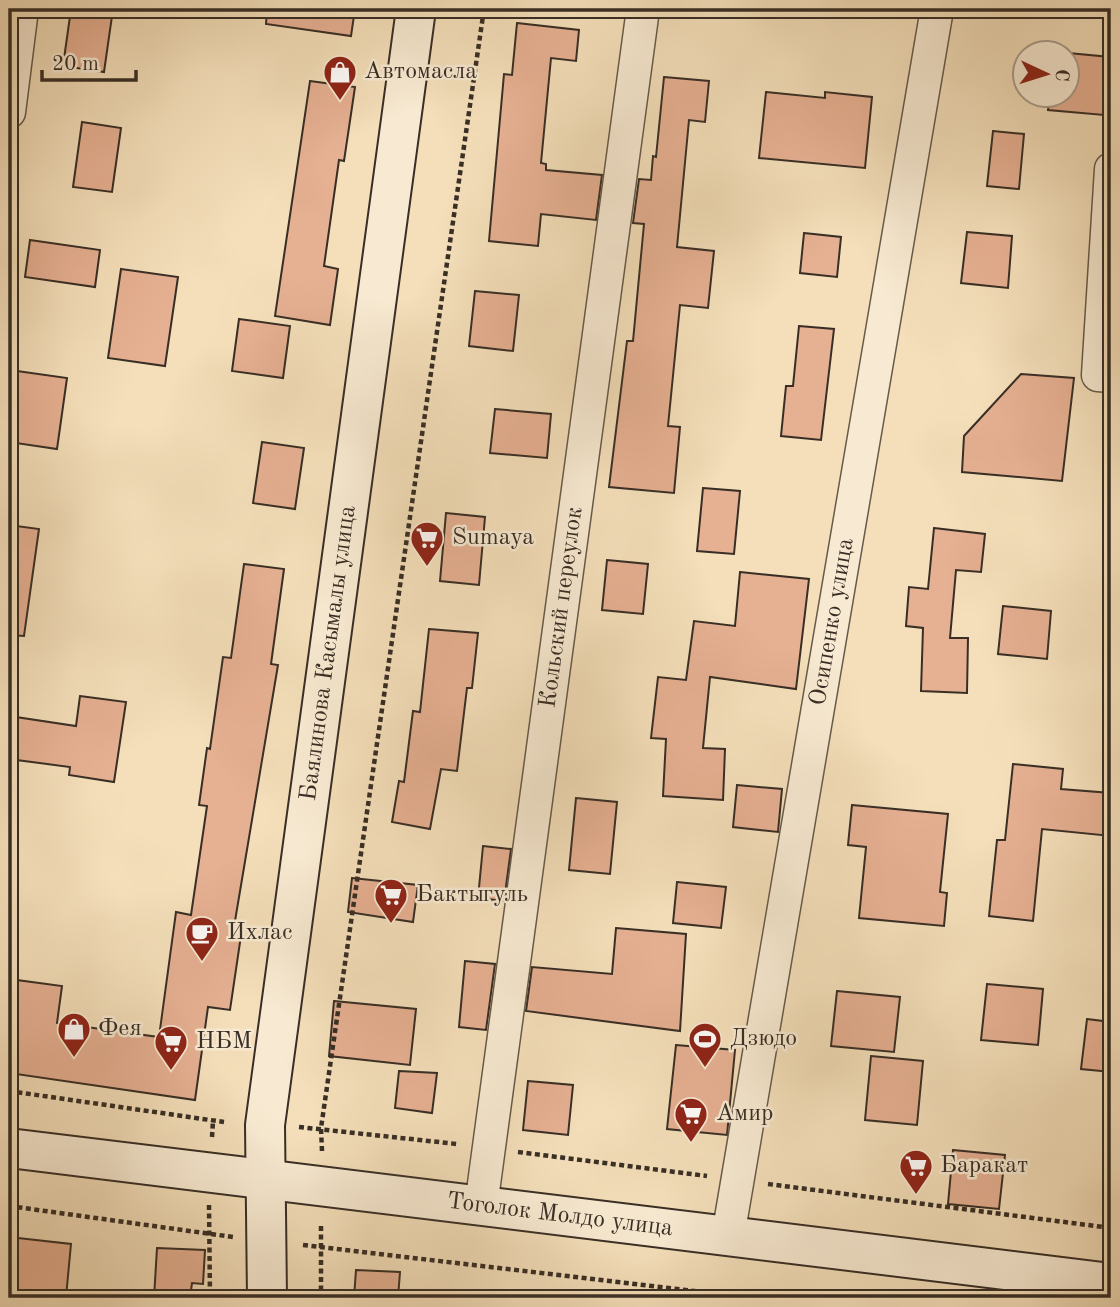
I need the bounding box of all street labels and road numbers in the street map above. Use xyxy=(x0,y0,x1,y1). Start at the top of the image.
street label: Баялинова Касымалы улица xyxy=(297,504,361,802)
street label: Кольский переулок xyxy=(537,505,588,710)
street label: Осипенко улица xyxy=(807,536,859,708)
street label: Тоголок Молдо улица xyxy=(446,1190,674,1241)

